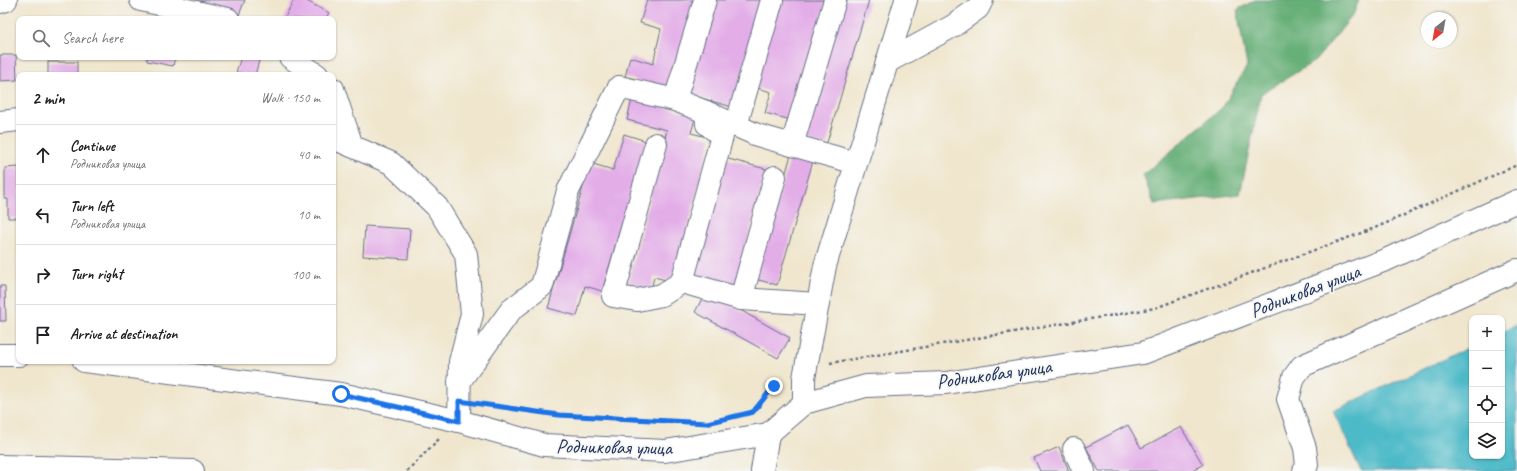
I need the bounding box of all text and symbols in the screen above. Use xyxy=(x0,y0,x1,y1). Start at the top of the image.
north arrow xyxy=(1421,12,1457,48)
search box xyxy=(16,16,336,60)
icon: search xyxy=(30,27,52,49)
text: Search here xyxy=(62,29,123,48)
text: 2 min xyxy=(32,88,65,109)
text: Walk · 150 m xyxy=(261,90,320,106)
text: Continue xyxy=(70,137,115,156)
icon: ahead xyxy=(32,144,54,166)
text: 40 m xyxy=(298,147,320,163)
text: Родниковая улица xyxy=(70,156,145,172)
text: Turn left xyxy=(70,197,113,216)
icon: left xyxy=(32,204,54,226)
text: 10 m xyxy=(298,207,320,223)
text: Родниковая улица xyxy=(70,216,145,232)
street label: Родниковая улица xyxy=(1246,258,1365,323)
icon: right xyxy=(32,264,54,286)
text: Turn right xyxy=(70,265,123,284)
text: 100 m xyxy=(292,267,320,283)
map controls xyxy=(1469,315,1505,459)
button: + xyxy=(1469,315,1505,351)
icon: arrive xyxy=(32,324,54,346)
text: Arrive at destination xyxy=(70,325,177,344)
button: − xyxy=(1469,351,1505,387)
street label: Родниковая улица xyxy=(935,353,1055,394)
route end xyxy=(765,377,783,395)
route start xyxy=(332,385,350,403)
button: locate xyxy=(1469,387,1505,423)
button: layers xyxy=(1469,423,1505,459)
street label: Родниковая улица xyxy=(556,433,674,461)

